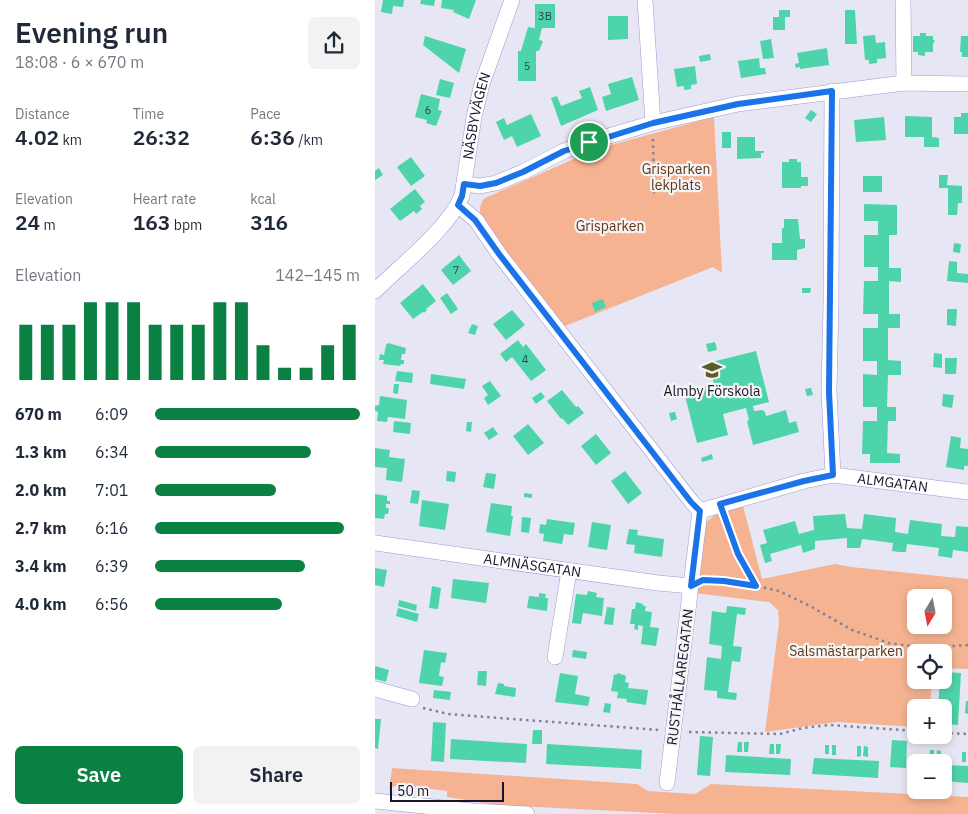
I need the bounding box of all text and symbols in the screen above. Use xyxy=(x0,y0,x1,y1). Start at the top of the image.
house number: 3B xyxy=(538,9,552,23)
text: Evening run xyxy=(15,14,168,51)
button: share xyxy=(308,17,360,69)
text: 18:08 · 6 × 670 m xyxy=(15,52,144,72)
house number: 5 xyxy=(524,59,530,73)
street label: NÄSBYVÄGEN xyxy=(459,70,494,161)
house number: 6 xyxy=(425,103,431,117)
text: Distance xyxy=(15,105,70,123)
text: Time xyxy=(133,105,164,123)
text: Pace xyxy=(250,105,281,123)
pin xyxy=(568,121,610,163)
text: 4.02 xyxy=(15,123,59,151)
text: 26:32 xyxy=(133,123,190,151)
text: 6:36 xyxy=(250,123,295,151)
icon: arrive xyxy=(575,128,603,156)
text: km xyxy=(59,131,82,149)
text: /km xyxy=(295,131,323,149)
park label: Grisparken lekplats xyxy=(642,160,710,194)
text: Elevation xyxy=(15,190,73,208)
text: Heart rate xyxy=(133,190,196,208)
text: kcal xyxy=(250,190,276,208)
text: 24 xyxy=(15,208,40,236)
text: 163 xyxy=(133,208,170,236)
text: 316 xyxy=(250,208,288,236)
text: m xyxy=(40,216,56,234)
text: bpm xyxy=(170,216,202,234)
park label: Grisparken xyxy=(576,217,644,235)
house number: 7 xyxy=(453,263,459,277)
text: Elevation xyxy=(15,265,81,285)
text: 142–145 m xyxy=(275,265,360,285)
house number: 4 xyxy=(522,352,529,366)
school or university icon: Almby Förskola xyxy=(701,359,723,381)
place label: Almby Förskola xyxy=(664,382,761,400)
text: 670 m xyxy=(15,404,62,424)
text: 6:09 xyxy=(95,404,128,424)
text: 1.3 km xyxy=(15,442,66,462)
text: 6:34 xyxy=(95,442,128,462)
street label: ALMGATAN xyxy=(856,469,929,496)
text: 2.0 km xyxy=(15,480,66,500)
text: 7:01 xyxy=(95,480,128,500)
text: 2.7 km xyxy=(15,518,66,538)
text: 6:16 xyxy=(95,518,128,538)
street label: ALMNÄSGATAN xyxy=(483,549,582,581)
text: 3.4 km xyxy=(15,556,66,576)
text: 6:39 xyxy=(95,556,128,576)
north arrow xyxy=(907,589,953,634)
map controls xyxy=(907,589,952,799)
text: 4.0 km xyxy=(15,594,66,614)
text: 6:56 xyxy=(95,594,128,614)
street label: RUSTHÅLLAREGATAN xyxy=(662,608,697,746)
park label: Salsmästarparken xyxy=(789,642,903,660)
button: locate xyxy=(907,644,952,689)
button: + xyxy=(907,699,952,744)
button: Save xyxy=(15,746,183,804)
button: Share xyxy=(193,746,360,804)
button: − xyxy=(907,754,952,799)
scale bar xyxy=(390,779,504,802)
text: 50 m xyxy=(397,782,429,800)

